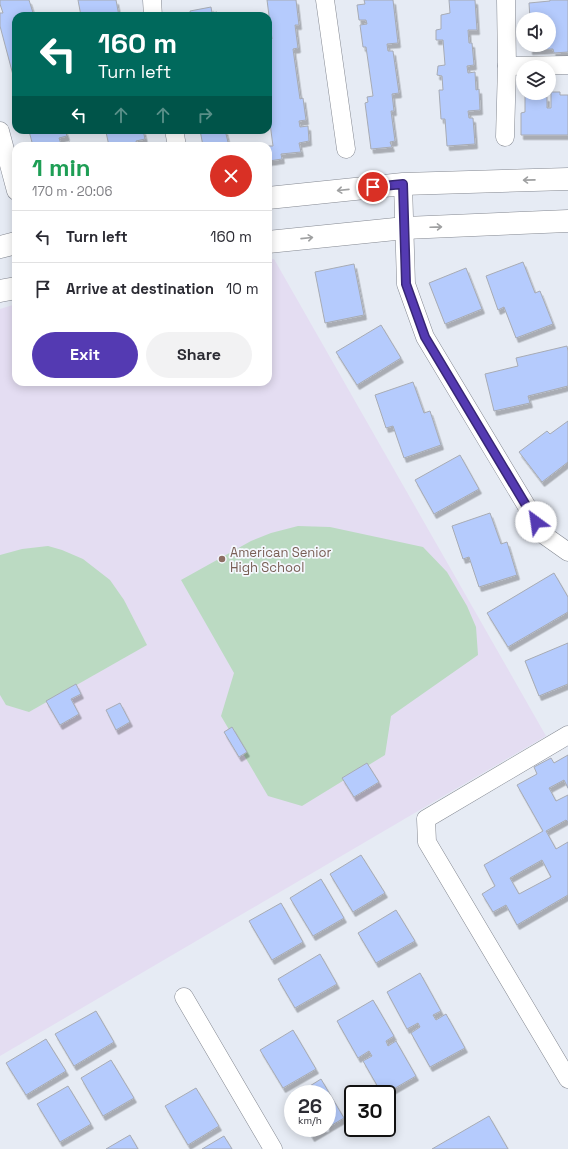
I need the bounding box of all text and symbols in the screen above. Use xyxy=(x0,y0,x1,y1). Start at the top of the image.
map controls xyxy=(516,12,556,100)
button: sound xyxy=(516,12,556,52)
text: 160 m xyxy=(98,25,177,61)
icon: left xyxy=(32,28,84,80)
text: Turn left xyxy=(98,60,171,83)
button: layers xyxy=(516,60,556,100)
icon: left xyxy=(68,104,90,126)
icon: ahead xyxy=(110,104,132,126)
icon: ahead xyxy=(152,104,174,126)
icon: right xyxy=(194,104,216,126)
text: 1 min xyxy=(32,152,91,183)
button: close xyxy=(210,155,252,197)
pin xyxy=(356,170,390,204)
icon: arrive xyxy=(362,176,384,198)
one-way arrow xyxy=(523,177,536,184)
text: 170 m · 20:06 xyxy=(32,183,112,200)
one-way arrow xyxy=(337,186,350,194)
one-way arrow xyxy=(429,223,442,230)
icon: left xyxy=(32,226,54,248)
text: Turn left xyxy=(66,227,128,246)
text: 160 m xyxy=(210,227,252,246)
one-way arrow xyxy=(300,234,313,241)
icon: arrive xyxy=(32,278,54,300)
text: Arrive at destination xyxy=(66,279,214,298)
text: 10 m xyxy=(226,279,259,298)
button: Exit xyxy=(32,332,138,378)
button: Share xyxy=(146,332,252,378)
position arrow xyxy=(515,501,557,543)
place label: American Senior High School xyxy=(230,544,332,576)
marker: American Senior High School xyxy=(217,554,227,564)
speed limit sign: 30 xyxy=(344,1085,396,1137)
text: 26 xyxy=(298,1093,322,1119)
text: km/h xyxy=(298,1114,322,1127)

